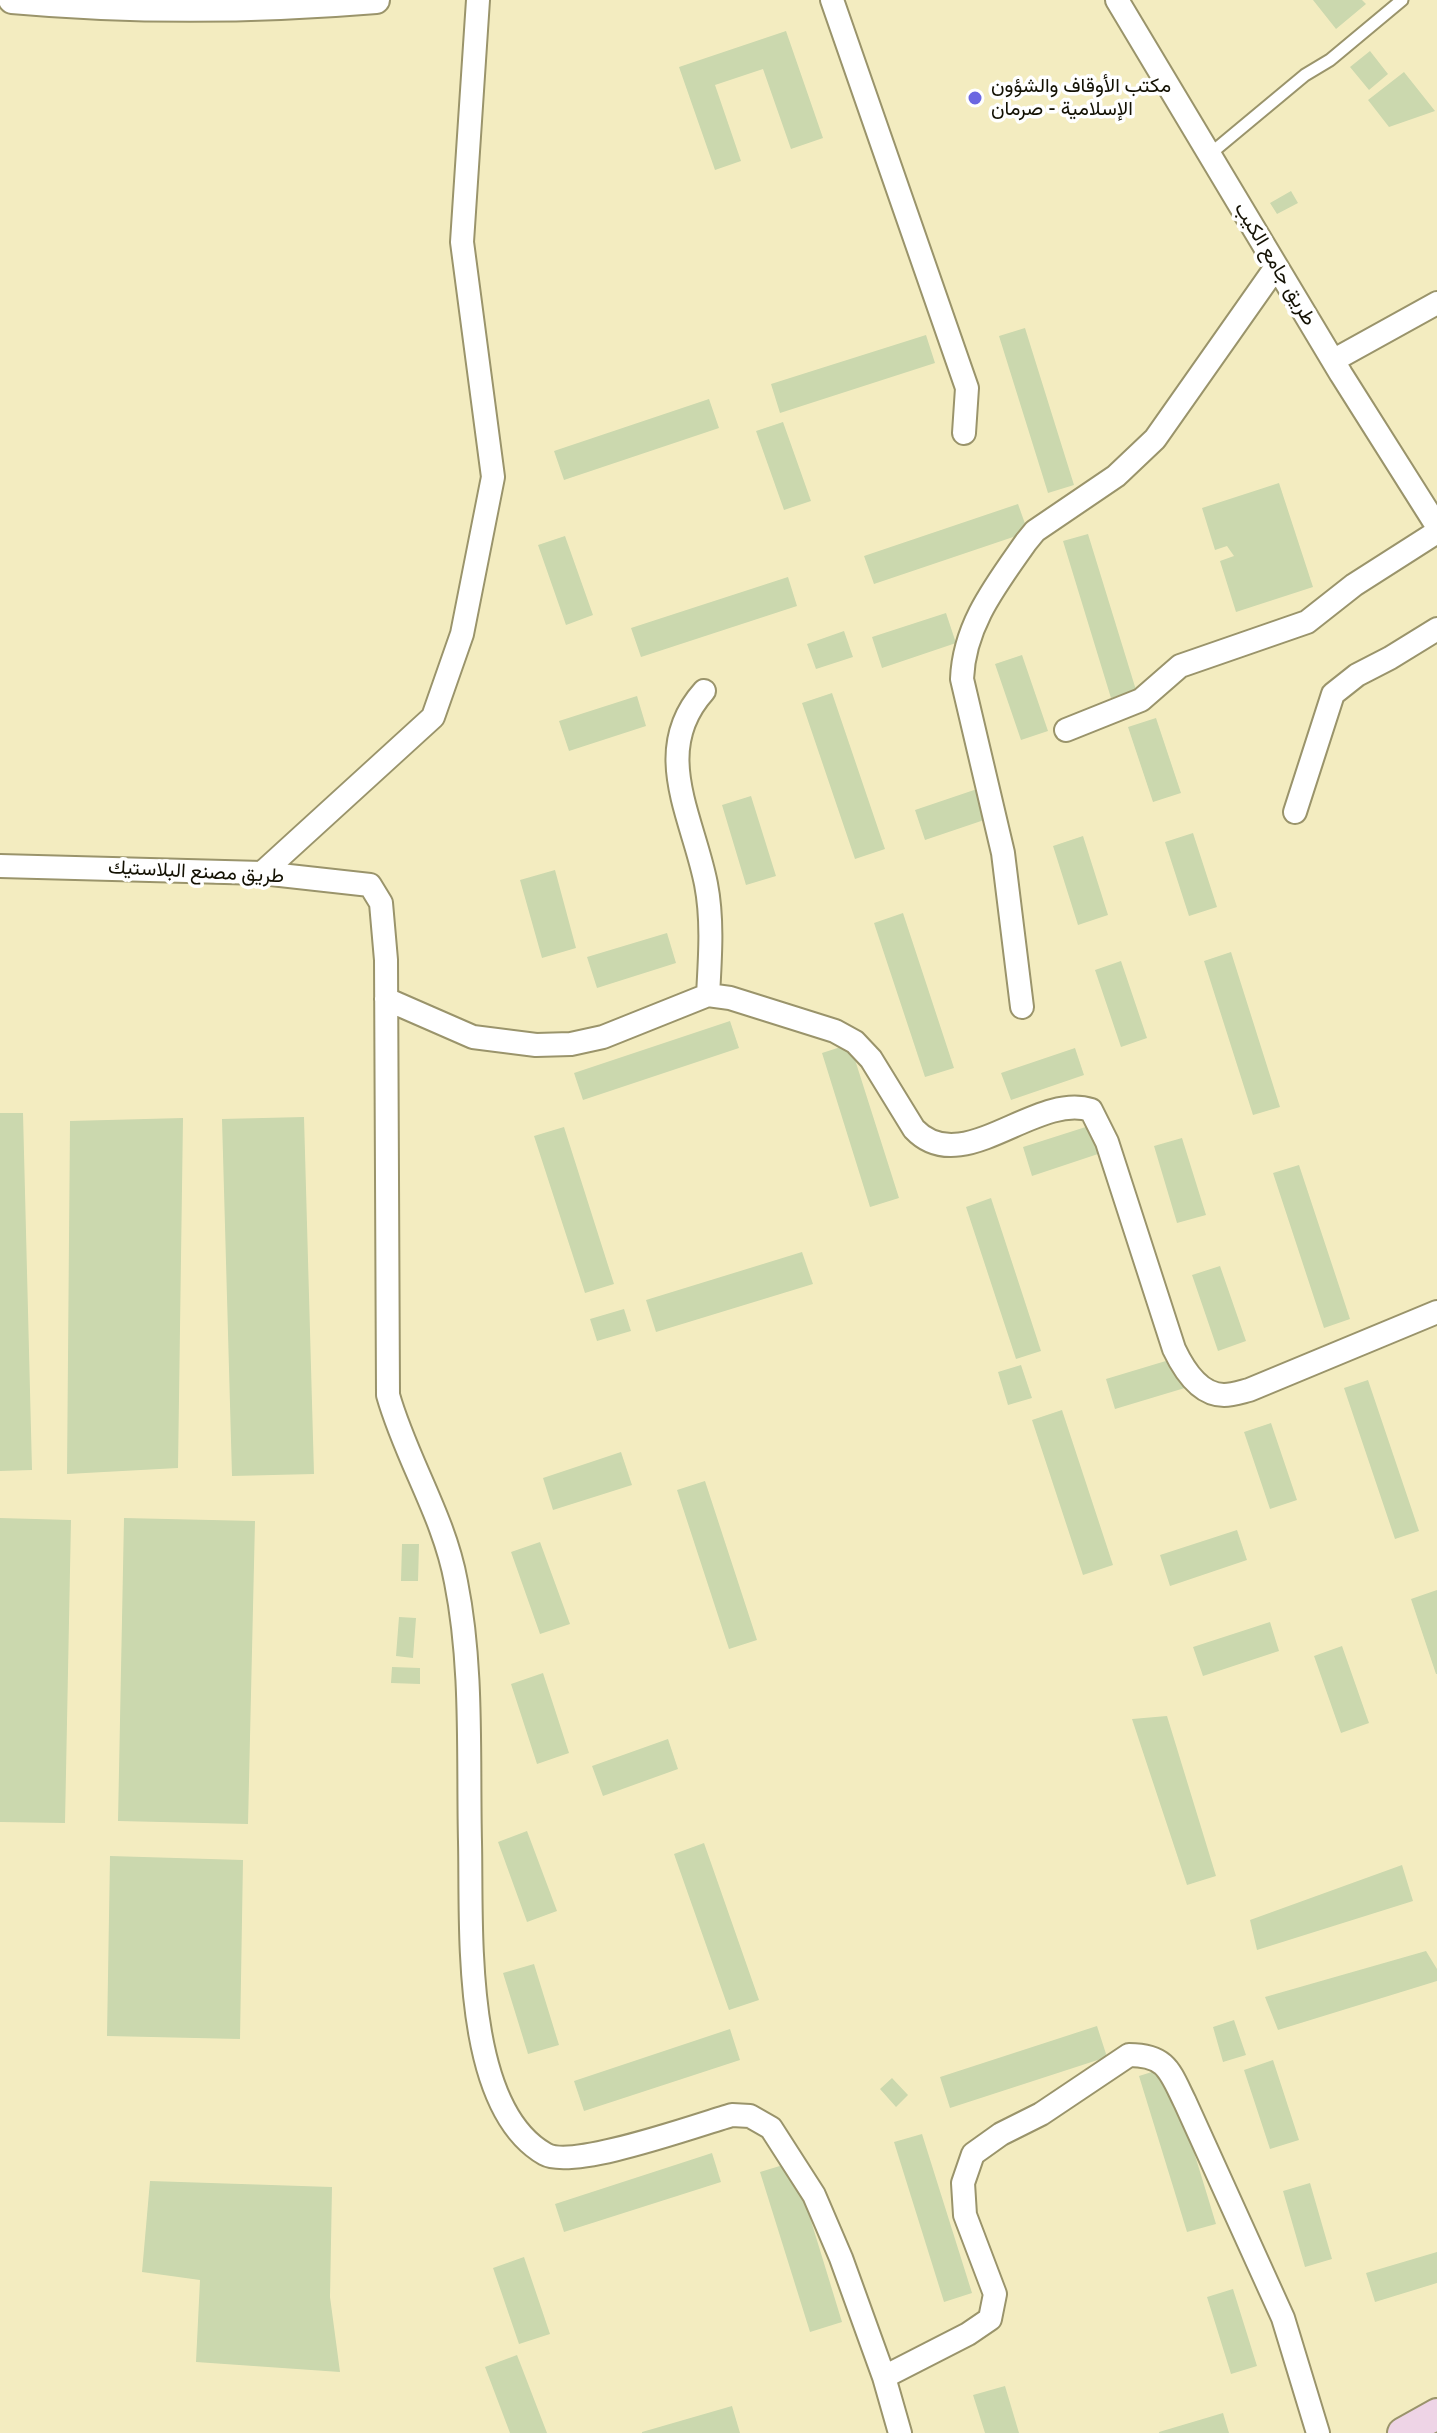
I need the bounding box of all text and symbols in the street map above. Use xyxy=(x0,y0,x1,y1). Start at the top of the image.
place label: مكتب الأوقاف والشؤون الإسلامية - صرمان xyxy=(991,74,1171,121)
marker: مكتب الأوقاف والشؤون الإسلامية - صرمان xyxy=(966,89,984,107)
street label: طريق جامع الكيب xyxy=(1229,198,1321,330)
street label: طريق مصنع البلاستيك xyxy=(107,855,285,889)

